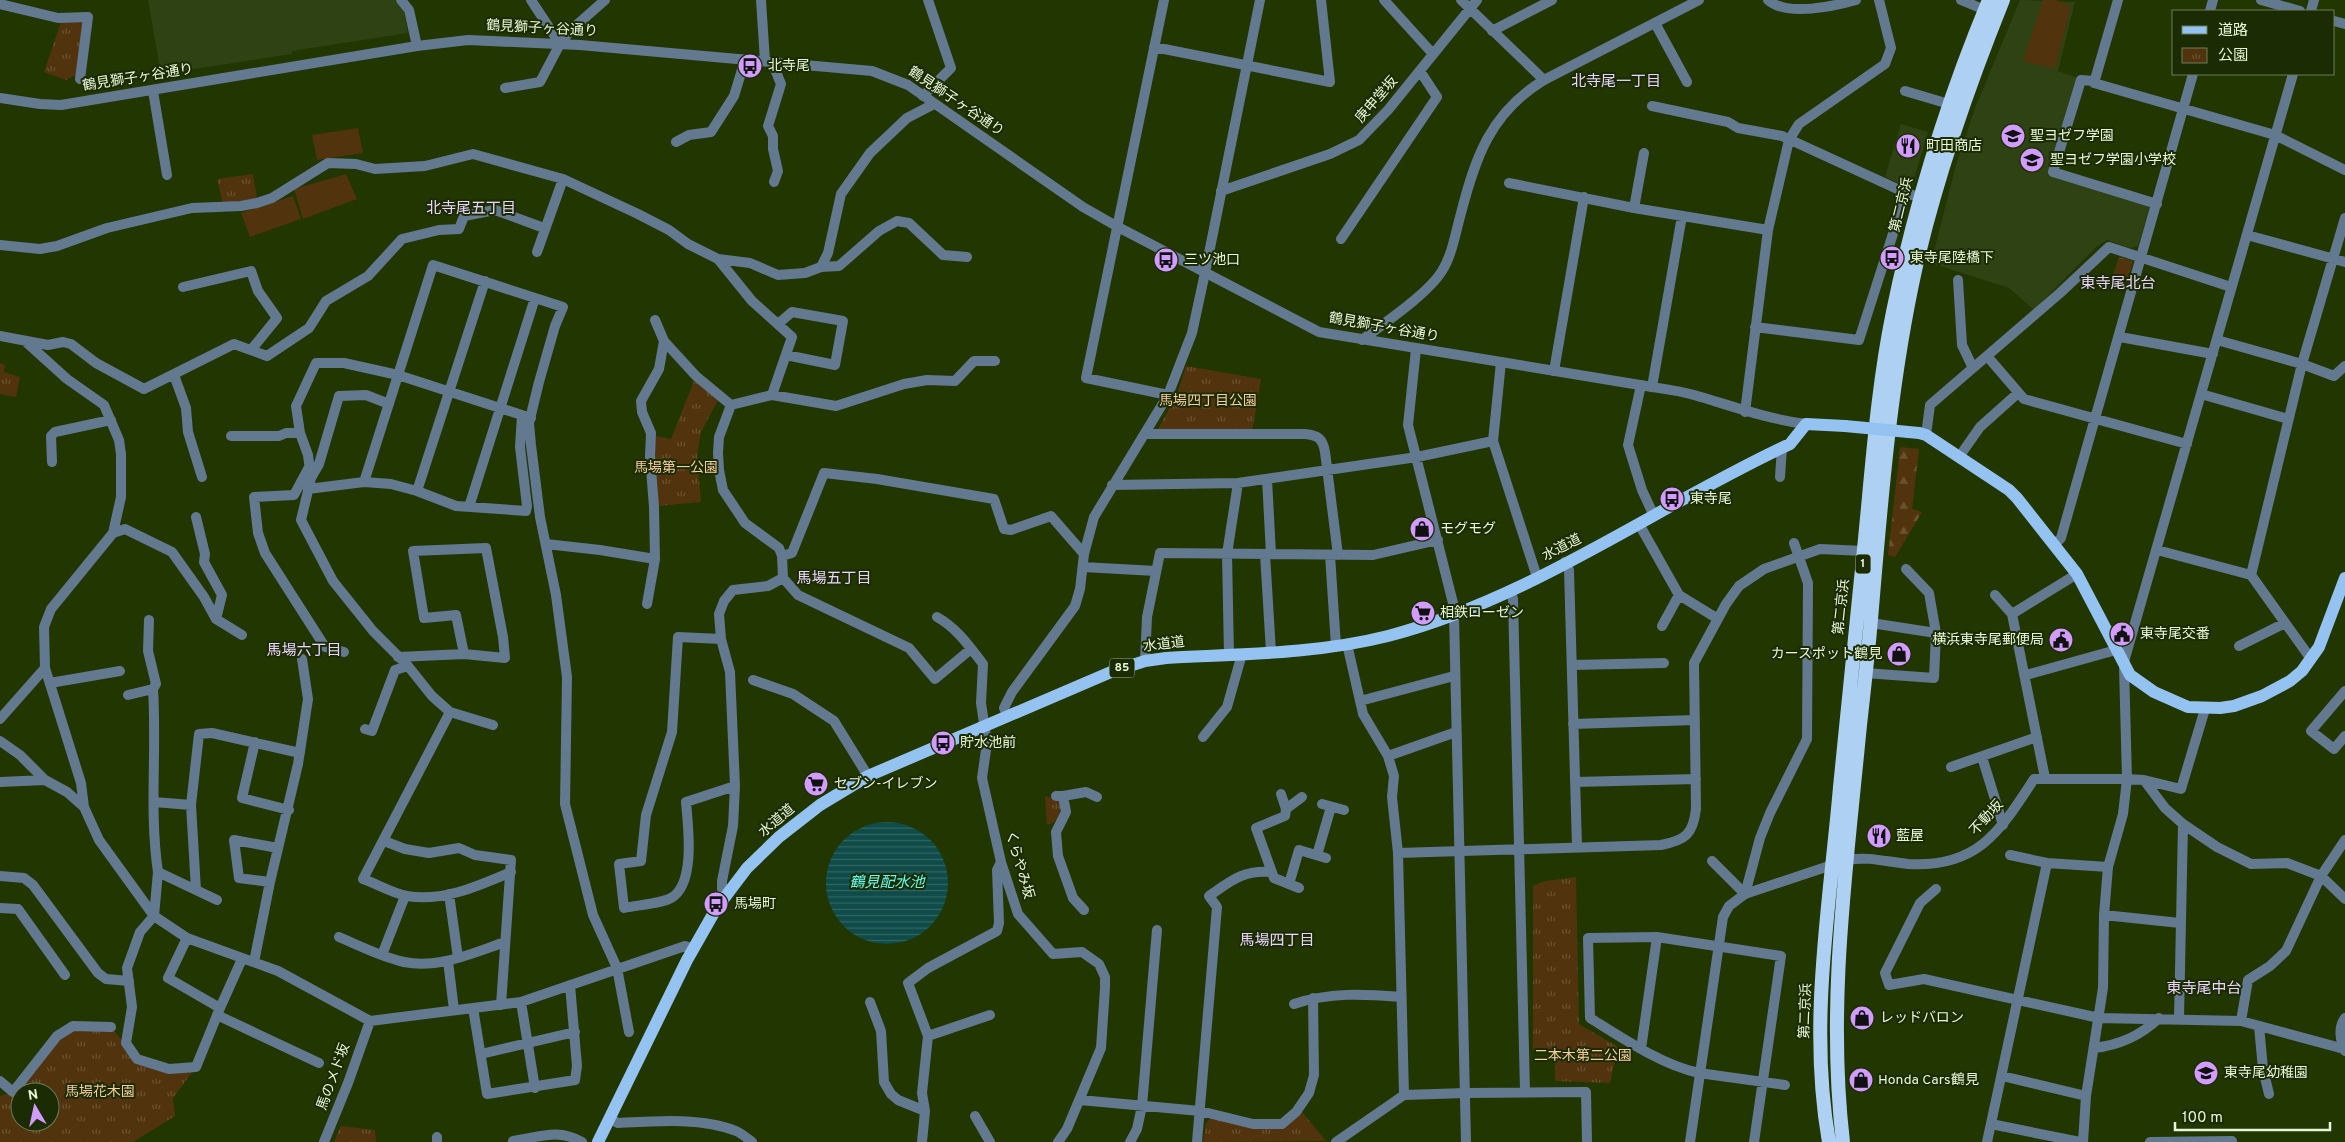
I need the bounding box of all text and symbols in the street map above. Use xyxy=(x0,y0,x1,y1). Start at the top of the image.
legend xyxy=(2172,10,2335,75)
street label: 鶴見獅子ヶ谷通り xyxy=(486,18,598,40)
text: 道路 xyxy=(2218,22,2248,41)
text: 公園 xyxy=(2218,47,2248,66)
bus stop icon: 北寺尾 xyxy=(737,53,763,79)
place label: 北寺尾 xyxy=(768,57,810,75)
street label: 鶴見獅子ヶ谷通り xyxy=(81,61,195,95)
street label: 鶴見獅子ヶ谷通り xyxy=(905,64,1007,140)
district label: 北寺尾一丁目 xyxy=(1571,72,1661,92)
street label: 庚申堂坂 xyxy=(1352,73,1402,127)
school or university icon: 聖ヨゼフ学園 xyxy=(2000,123,2026,149)
place label: 聖ヨゼフ学園 xyxy=(2030,128,2114,145)
restaurant icon: 町田商店 xyxy=(1895,133,1921,159)
place label: 町田商店 xyxy=(1926,138,1982,155)
school or university icon: 聖ヨゼフ学園小学校 xyxy=(2019,147,2045,173)
place label: 聖ヨゼフ学園小学校 xyxy=(2050,152,2176,169)
street label: 第二京浜 xyxy=(1886,176,1917,234)
district label: 北寺尾五丁目 xyxy=(426,199,516,219)
bus stop icon: 東寺尾陸橋下 xyxy=(1879,245,1905,271)
bus stop icon: 三ツ池口 xyxy=(1153,247,1179,273)
place label: 東寺尾陸橋下 xyxy=(1910,250,1994,267)
place label: 三ツ池口 xyxy=(1184,252,1240,269)
district label: 東寺尾北台 xyxy=(2080,274,2156,294)
street label: 鶴見獅子ヶ谷通り xyxy=(1327,310,1441,346)
park label: 馬場四丁目公園 xyxy=(1159,393,1257,410)
park label: 馬場第一公園 xyxy=(634,459,718,477)
bus stop icon: 東寺尾 xyxy=(1659,486,1685,512)
place label: 東寺尾 xyxy=(1690,491,1732,508)
shop icon: モグモグ xyxy=(1409,516,1435,542)
place label: モグモグ xyxy=(1440,521,1496,538)
street label: 水道道 xyxy=(1539,531,1585,565)
road number: 1 xyxy=(1856,554,1870,574)
district label: 馬場五丁目 xyxy=(796,570,872,589)
street label: 第二京浜 xyxy=(1830,578,1853,636)
supermarket icon: 相鉄ローゼン xyxy=(1410,600,1436,626)
place label: 相鉄ローゼン xyxy=(1440,605,1524,622)
public building icon: 東寺尾交番 xyxy=(2109,621,2135,647)
place label: 東寺尾交番 xyxy=(2140,626,2210,643)
public building icon: 横浜東寺尾郵便局 xyxy=(2048,627,2074,653)
place label: 横浜東寺尾郵便局 xyxy=(1932,632,2044,649)
street label: 水道道 xyxy=(1142,634,1186,656)
shop icon: カースポット鶴見 xyxy=(1886,641,1912,667)
district label: 馬場六丁目 xyxy=(266,642,342,661)
place label: カースポット鶴見 xyxy=(1771,646,1882,663)
road number: 85 xyxy=(1110,658,1134,678)
bus stop icon: 貯水池前 xyxy=(930,730,956,756)
place label: 貯水池前 xyxy=(960,734,1016,752)
supermarket icon: セブン-イレブン xyxy=(803,771,829,797)
place label: セブン-イレブン xyxy=(834,775,938,793)
street label: 不動坂 xyxy=(1967,797,2007,839)
street label: 水道道 xyxy=(755,801,799,841)
restaurant icon: 藍屋 xyxy=(1866,823,1892,849)
place label: 藍屋 xyxy=(1896,828,1924,845)
street label: くらやみ坂 xyxy=(1001,829,1037,901)
water label: 鶴見配水池 xyxy=(849,874,926,893)
bus stop icon: 馬場町 xyxy=(703,891,729,917)
place label: 馬場町 xyxy=(734,896,776,913)
district label: 馬場四丁目 xyxy=(1239,932,1315,951)
district label: 東寺尾中台 xyxy=(2166,980,2242,999)
street label: 第二京浜 xyxy=(1796,983,1815,1039)
shop icon: レッドバロン xyxy=(1849,1005,1875,1031)
place label: レッドバロン xyxy=(1880,1010,1964,1027)
street label: 馬のメド坂 xyxy=(314,1041,354,1113)
park label: 二本木第二公園 xyxy=(1534,1047,1632,1065)
school or university icon: 東寺尾幼稚園 xyxy=(2193,1060,2219,1086)
place label: 東寺尾幼稚園 xyxy=(2224,1065,2308,1082)
shop icon: Honda Cars鶴見 xyxy=(1848,1067,1874,1093)
place label: Honda Cars鶴見 xyxy=(1878,1072,1979,1089)
north arrow xyxy=(10,1082,60,1132)
park label: 馬場花木園 xyxy=(65,1084,135,1101)
text: N xyxy=(27,1086,40,1105)
scale bar xyxy=(2175,1100,2330,1132)
text: 100 m xyxy=(2182,1109,2223,1128)

